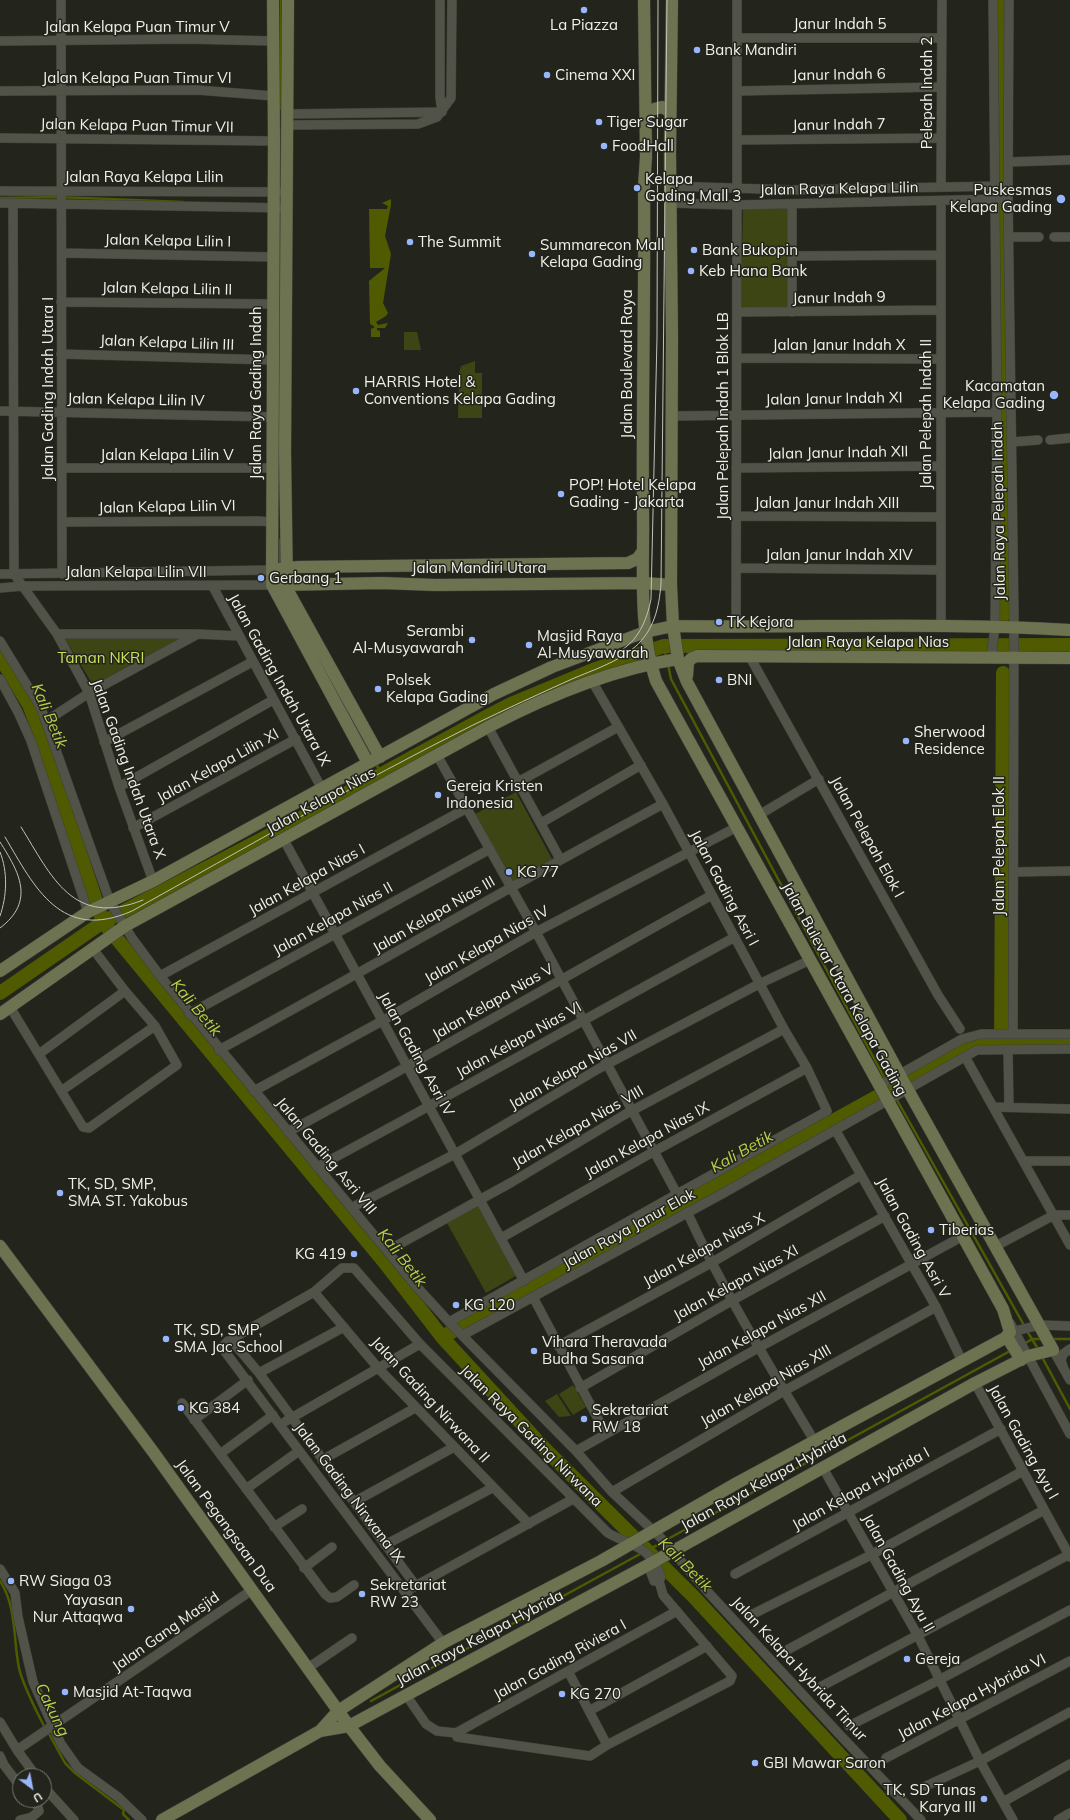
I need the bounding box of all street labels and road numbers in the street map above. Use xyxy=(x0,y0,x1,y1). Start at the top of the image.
street label: Janur Indah 5 xyxy=(793,15,887,33)
street label: Jalan Kelapa Puan Timur V xyxy=(44,18,230,36)
street label: Pelepah Indah 2 xyxy=(918,37,936,149)
street label: Janur Indah 6 xyxy=(792,65,886,85)
street label: Jalan Kelapa Puan Timur VI xyxy=(42,69,232,87)
street label: Jalan Kelapa Puan Timur VII xyxy=(40,115,234,137)
street label: Janur Indah 7 xyxy=(792,115,886,135)
street label: Jalan Raya Kelapa Lilin xyxy=(65,168,223,186)
street label: Jalan Raya Kelapa Lilin xyxy=(759,179,919,199)
street label: Jalan Kelapa Lilin I xyxy=(105,231,231,251)
street label: Jalan Kelapa Lilin II xyxy=(102,279,232,299)
street label: Janur Indah 9 xyxy=(792,288,886,308)
street label: Jalan Boulevard Raya xyxy=(618,289,636,439)
street label: Jalan Gading Indah Utara I xyxy=(39,297,57,481)
street label: Jalan Raya Gading Indah xyxy=(247,307,265,479)
street label: Jalan Pelepah Indah 1 Blok LB xyxy=(714,312,732,520)
street label: Jalan Kelapa Lilin III xyxy=(100,332,234,354)
street label: Jalan Janur Indah X xyxy=(772,336,906,354)
street label: Jalan Pelepah Indah II xyxy=(917,339,935,489)
street label: Jalan Janur Indah XI xyxy=(765,389,903,409)
street label: Jalan Kelapa Lilin IV xyxy=(67,390,205,410)
street label: Jalan Raya Pelepah Indah xyxy=(988,422,1010,600)
street label: Jalan Janur Indah XII xyxy=(767,443,909,463)
street label: Jalan Kelapa Lilin V xyxy=(100,446,234,464)
street label: Jalan Janur Indah XIII xyxy=(755,494,899,512)
street label: Jalan Kelapa Lilin VI xyxy=(98,497,236,517)
street label: Jalan Janur Indah XIV xyxy=(765,546,913,564)
street label: Jalan Mandiri Utara xyxy=(412,559,546,577)
street label: Jalan Kelapa Lilin VII xyxy=(65,563,207,581)
street label: Jalan Gading Indah Utara IX xyxy=(224,591,334,769)
street label: Jalan Raya Kelapa Nias xyxy=(787,633,949,651)
street label: Jalan Gading Indah Utara X xyxy=(87,677,169,861)
street label: Jalan Kelapa Lilin XI xyxy=(154,725,282,807)
street label: Jalan Kelapa Nias xyxy=(263,763,379,839)
street label: Jalan Pelepah Elok I xyxy=(826,773,908,901)
street label: Jalan Pelepah Elok II xyxy=(990,776,1008,916)
street label: Jalan Gading Asri I xyxy=(686,827,762,949)
street label: Jalan Kelapa Nias I xyxy=(246,841,368,919)
street label: Jalan Kelapa Nias III xyxy=(370,873,498,957)
street label: Jalan Kelapa Nias II xyxy=(270,879,396,959)
street label: Jalan Bulevar Utara Kelapa Gading xyxy=(778,879,910,1099)
street label: Jalan Kelapa Nias IV xyxy=(422,902,552,988)
street label: Jalan Kelapa Nias V xyxy=(429,960,557,1044)
street label: Jalan Gading Asri IV xyxy=(374,989,458,1119)
street label: Jalan Kelapa Nias VI xyxy=(453,998,585,1082)
street label: Jalan Kelapa Nias VII xyxy=(506,1026,640,1114)
street label: Jalan Kelapa Nias VIII xyxy=(509,1082,647,1172)
street label: Jalan Gading Asri VIII xyxy=(272,1094,380,1218)
street label: Jalan Kelapa Nias IX xyxy=(581,1098,713,1182)
street label: Jalan Gading Asri V xyxy=(872,1174,954,1302)
street label: Jalan Raya Janur Elok xyxy=(560,1185,698,1273)
street label: Jalan Kelapa Nias X xyxy=(640,1209,768,1291)
street label: Jalan Kelapa Nias XI xyxy=(670,1241,802,1325)
street label: Jalan Kelapa Nias XII xyxy=(695,1287,829,1373)
street label: Jalan Gading Nirwana II xyxy=(367,1333,493,1467)
street label: Jalan Kelapa Nias XIII xyxy=(698,1341,834,1431)
street label: Jalan Raya Gading Nirwana xyxy=(456,1361,606,1511)
street label: Jalan Gading Ayu I xyxy=(984,1381,1062,1503)
street label: Jalan Gading Nirwana IX xyxy=(290,1419,408,1567)
street label: Jalan Raya Kelapa Hybrida xyxy=(678,1429,850,1535)
street label: Jalan Kelapa Hybrida I xyxy=(789,1444,933,1534)
street label: Jalan Pegangsaan Dua xyxy=(172,1456,280,1596)
street label: Jalan Gading Ayu II xyxy=(858,1511,938,1635)
street label: Jalan Raya Kelapa Hybrida xyxy=(393,1586,567,1690)
street label: Jalan Gang Masjid xyxy=(109,1588,223,1676)
street label: Jalan Kelapa Hybrida Timur xyxy=(727,1593,871,1745)
street label: Jalan Gading Riviera I xyxy=(490,1616,630,1704)
street label: Jalan Kelapa Hybrida VI xyxy=(895,1650,1049,1744)

